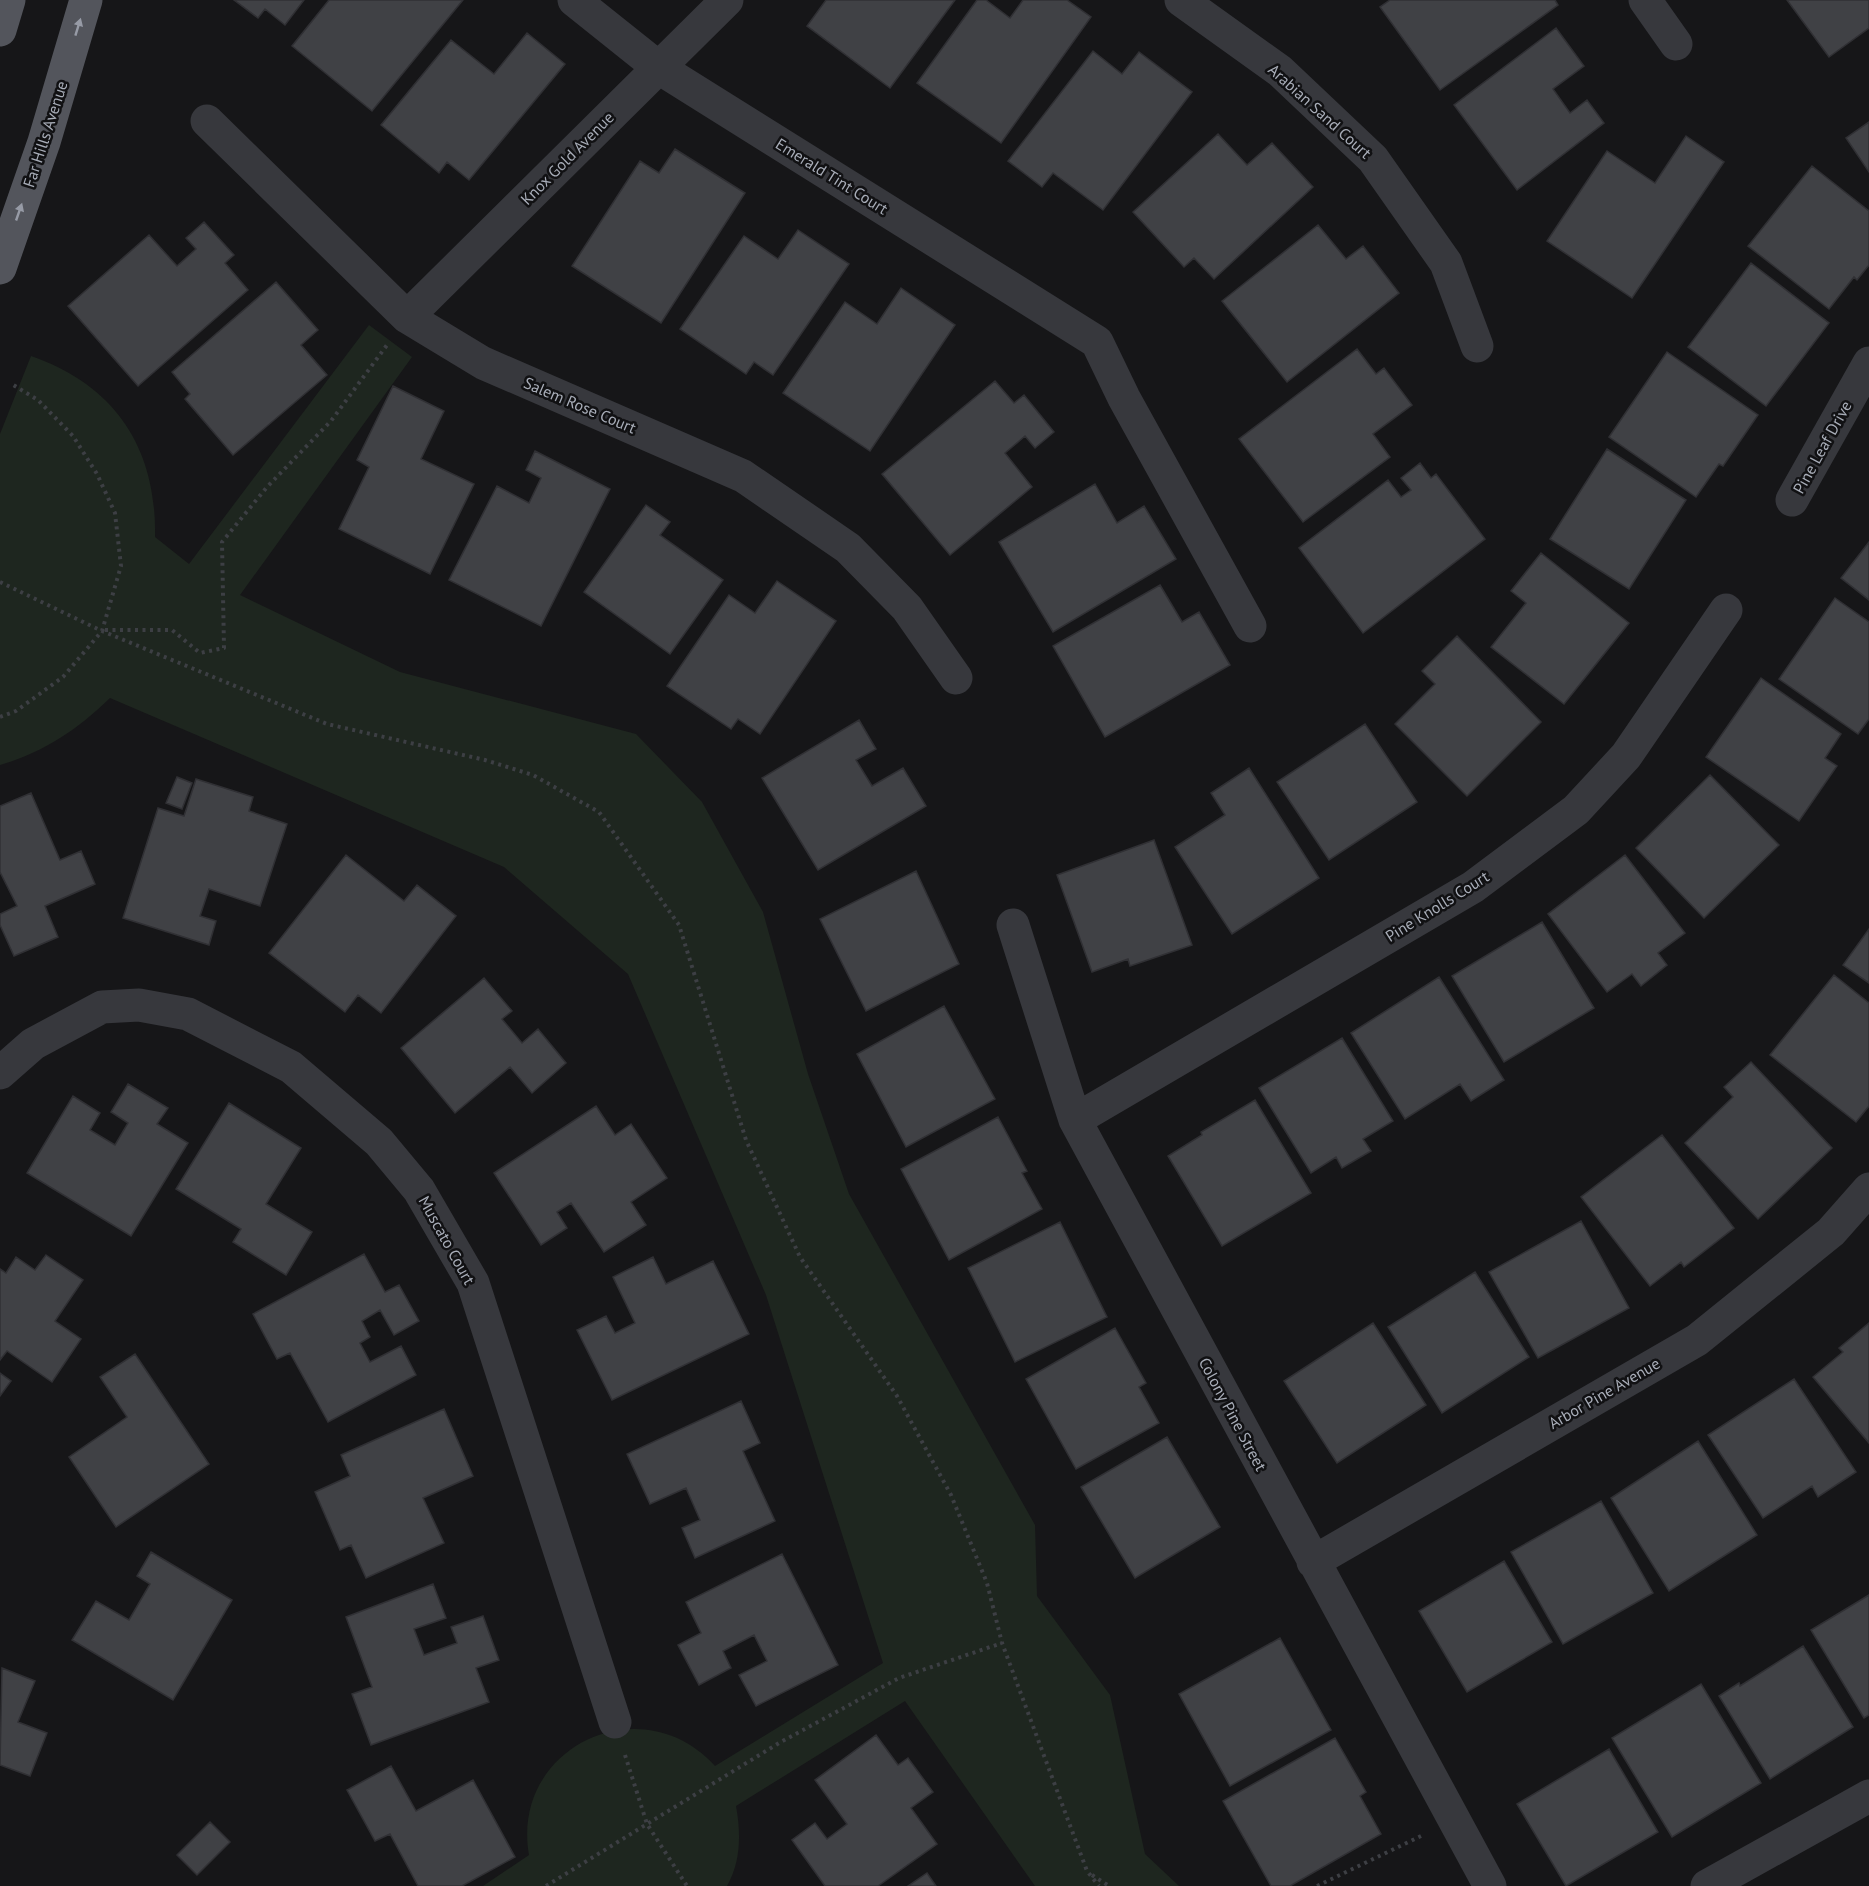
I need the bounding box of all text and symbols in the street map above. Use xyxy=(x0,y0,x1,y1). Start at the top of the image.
one-way arrow xyxy=(74,18,83,36)
street label: Arabian Sand Court xyxy=(1264,59,1376,163)
street label: Far Hills Avenue xyxy=(18,78,72,190)
street label: Knox Gold Avenue xyxy=(516,107,618,209)
street label: Emerald Tint Court xyxy=(772,133,892,219)
one-way arrow xyxy=(15,203,25,221)
street label: Salem Rose Court xyxy=(521,372,640,438)
street label: Pine Leaf Drive xyxy=(1788,397,1856,497)
street label: Pine Knolls Court xyxy=(1381,866,1493,946)
street label: Muscato Court xyxy=(414,1192,480,1288)
street label: Arbor Pine Avenue xyxy=(1545,1353,1663,1433)
street label: Colony Pine Street xyxy=(1195,1354,1272,1475)

